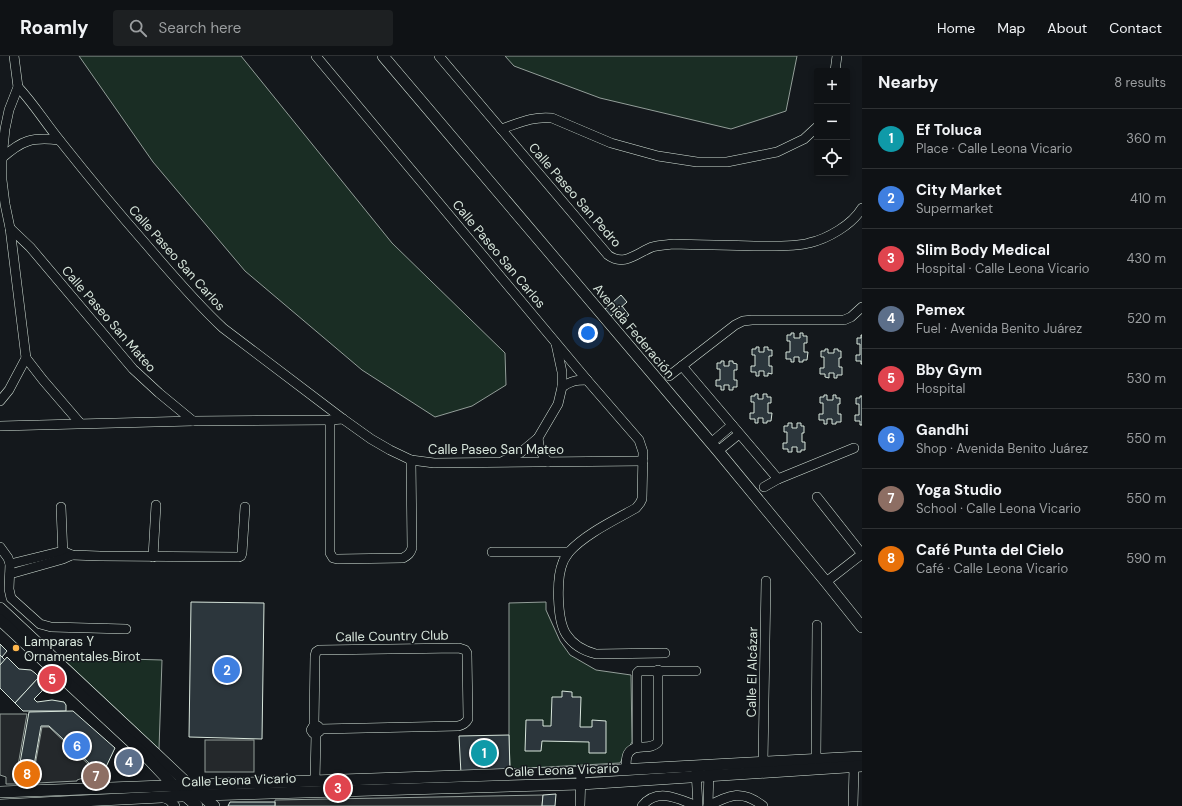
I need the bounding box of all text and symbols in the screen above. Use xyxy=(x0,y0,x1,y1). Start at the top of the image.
search box xyxy=(113,10,393,46)
text: Roamly xyxy=(20,15,89,40)
icon: search xyxy=(127,17,149,39)
text: Search here xyxy=(159,18,241,38)
text: Home xyxy=(937,19,975,37)
text: Map xyxy=(997,19,1025,37)
text: About xyxy=(1047,19,1087,37)
text: Contact xyxy=(1109,19,1162,37)
map controls xyxy=(814,68,850,176)
button: + xyxy=(814,68,850,104)
text: Nearby xyxy=(878,71,938,93)
text: 8 results xyxy=(1114,74,1166,91)
button: − xyxy=(814,104,850,140)
text: Ef Toluca xyxy=(916,120,982,140)
text: 1 xyxy=(889,130,893,147)
text: 360 m xyxy=(1126,130,1166,147)
street label: Calle Paseo San Pedro xyxy=(525,139,625,251)
button: locate xyxy=(814,140,850,176)
text: Place · Calle Leona Vicario xyxy=(916,140,1072,157)
text: City Market xyxy=(916,180,1002,200)
text: 2 xyxy=(887,190,895,207)
text: 410 m xyxy=(1130,190,1166,207)
street label: Calle Paseo San Carlos xyxy=(449,196,549,312)
text: Supermarket xyxy=(916,200,993,217)
street label: Calle Paseo San Carlos xyxy=(125,202,229,314)
text: Slim Body Medical xyxy=(916,240,1050,260)
text: 3 xyxy=(887,250,895,267)
text: 430 m xyxy=(1126,250,1166,267)
text: Hospital · Calle Leona Vicario xyxy=(916,260,1090,277)
street label: Calle Paseo San Mateo xyxy=(58,262,160,376)
street label: Avenida Federación xyxy=(589,280,679,382)
text: Pemex xyxy=(916,300,965,320)
text: 4 xyxy=(887,310,895,327)
text: 520 m xyxy=(1127,310,1166,327)
text: Fuel · Avenida Benito Juárez xyxy=(916,320,1082,337)
your location xyxy=(578,323,598,343)
text: Bby Gym xyxy=(916,360,982,380)
text: 5 xyxy=(887,370,895,387)
text: 530 m xyxy=(1126,370,1166,387)
text: Hospital xyxy=(916,380,965,397)
text: Gandhi xyxy=(916,420,969,440)
text: 6 xyxy=(887,430,895,447)
text: 550 m xyxy=(1126,430,1166,447)
text: Shop · Avenida Benito Juárez xyxy=(916,440,1088,457)
street label: Calle Paseo San Mateo xyxy=(428,441,564,458)
text: Yoga Studio xyxy=(916,480,1002,500)
text: 7 xyxy=(888,490,894,507)
text: 550 m xyxy=(1126,490,1166,507)
text: School · Calle Leona Vicario xyxy=(916,500,1081,517)
text: Café Punta del Cielo xyxy=(916,540,1064,560)
text: 8 xyxy=(887,550,895,567)
text: 590 m xyxy=(1126,550,1166,567)
text: Café · Calle Leona Vicario xyxy=(916,560,1068,577)
street label: Calle El Alcázar xyxy=(743,626,761,717)
street label: Calle Country Club xyxy=(335,627,449,645)
place label: Lamparas Y Ornamentales Birot xyxy=(24,633,140,665)
marker: Lamparas Y Ornamentales Birot xyxy=(11,643,21,653)
pin: 2 xyxy=(214,655,240,685)
pin: 5 xyxy=(39,664,65,694)
pin: 6 xyxy=(64,731,90,761)
pin: 1 xyxy=(471,738,497,768)
pin: 4 xyxy=(116,747,142,777)
pin: 8 xyxy=(14,759,40,789)
street label: Calle Leona Vicario xyxy=(504,759,620,780)
pin: 7 xyxy=(83,761,109,791)
street label: Calle Leona Vicario xyxy=(181,769,297,790)
pin: 3 xyxy=(325,773,351,803)

